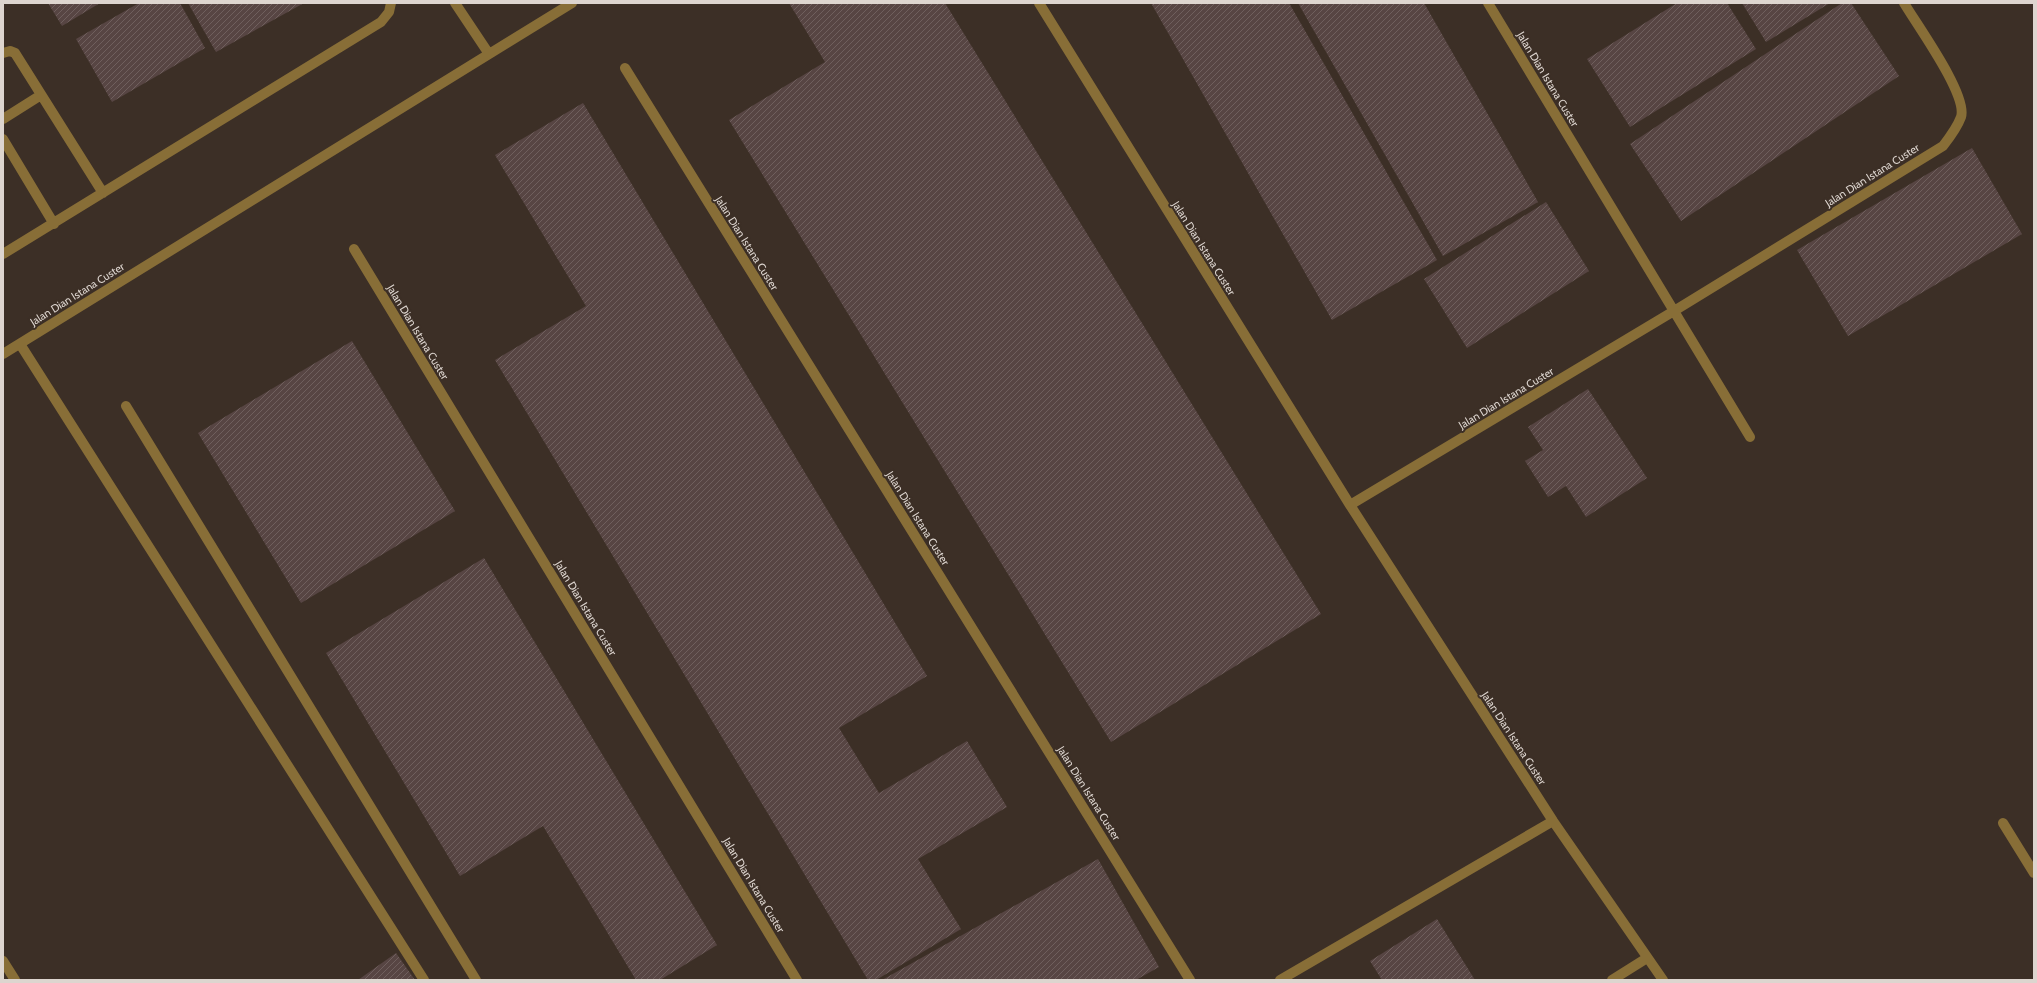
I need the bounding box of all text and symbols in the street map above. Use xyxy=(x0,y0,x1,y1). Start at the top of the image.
street label: Jalan Dian Istana Custer xyxy=(1514,28,1582,130)
street label: Jalan Dian Istana Custer xyxy=(1821,140,1922,210)
street label: Jalan Dian Istana Custer xyxy=(712,192,782,293)
street label: Jalan Dian Istana Custer xyxy=(1169,197,1239,298)
street label: Jalan Dian Istana Custer xyxy=(26,259,127,329)
street label: Jalan Dian Istana Custer xyxy=(384,281,452,383)
street label: Jalan Dian Istana Custer xyxy=(1455,364,1557,432)
street label: Jalan Dian Istana Custer xyxy=(883,467,953,568)
street label: Jalan Dian Istana Custer xyxy=(552,557,620,659)
street label: Jalan Dian Istana Custer xyxy=(1478,688,1550,788)
street label: Jalan Dian Istana Custer xyxy=(1054,742,1124,843)
street label: Jalan Dian Istana Custer xyxy=(720,834,788,936)

